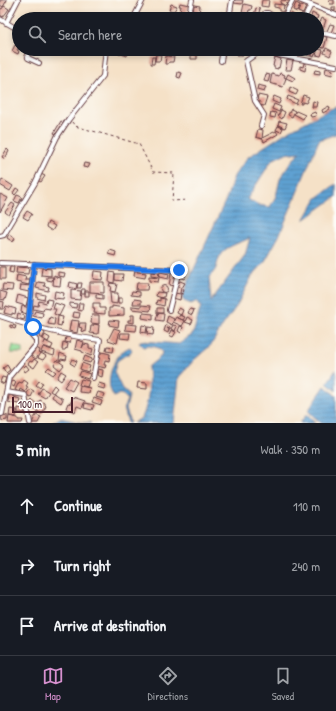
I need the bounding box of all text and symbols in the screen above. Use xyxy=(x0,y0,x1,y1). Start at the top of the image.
search box xyxy=(12,12,324,56)
icon: search xyxy=(26,23,48,45)
text: Search here xyxy=(58,24,122,45)
route end xyxy=(170,261,188,279)
route start xyxy=(24,318,42,336)
scale bar xyxy=(12,395,73,414)
text: 100 m xyxy=(18,397,42,411)
text: 5 min xyxy=(16,438,50,461)
text: Walk · 350 m xyxy=(260,440,320,458)
icon: ahead xyxy=(16,495,38,517)
text: Continue xyxy=(54,495,102,516)
text: 110 m xyxy=(293,497,320,515)
icon: right xyxy=(16,555,38,577)
text: Turn right xyxy=(54,555,110,576)
text: 240 m xyxy=(291,557,320,575)
icon: arrive xyxy=(16,615,38,637)
text: Arrive at destination xyxy=(54,615,166,636)
tab: Map xyxy=(42,665,64,703)
tab: Directions xyxy=(148,665,188,703)
tab: Saved xyxy=(272,665,294,703)

